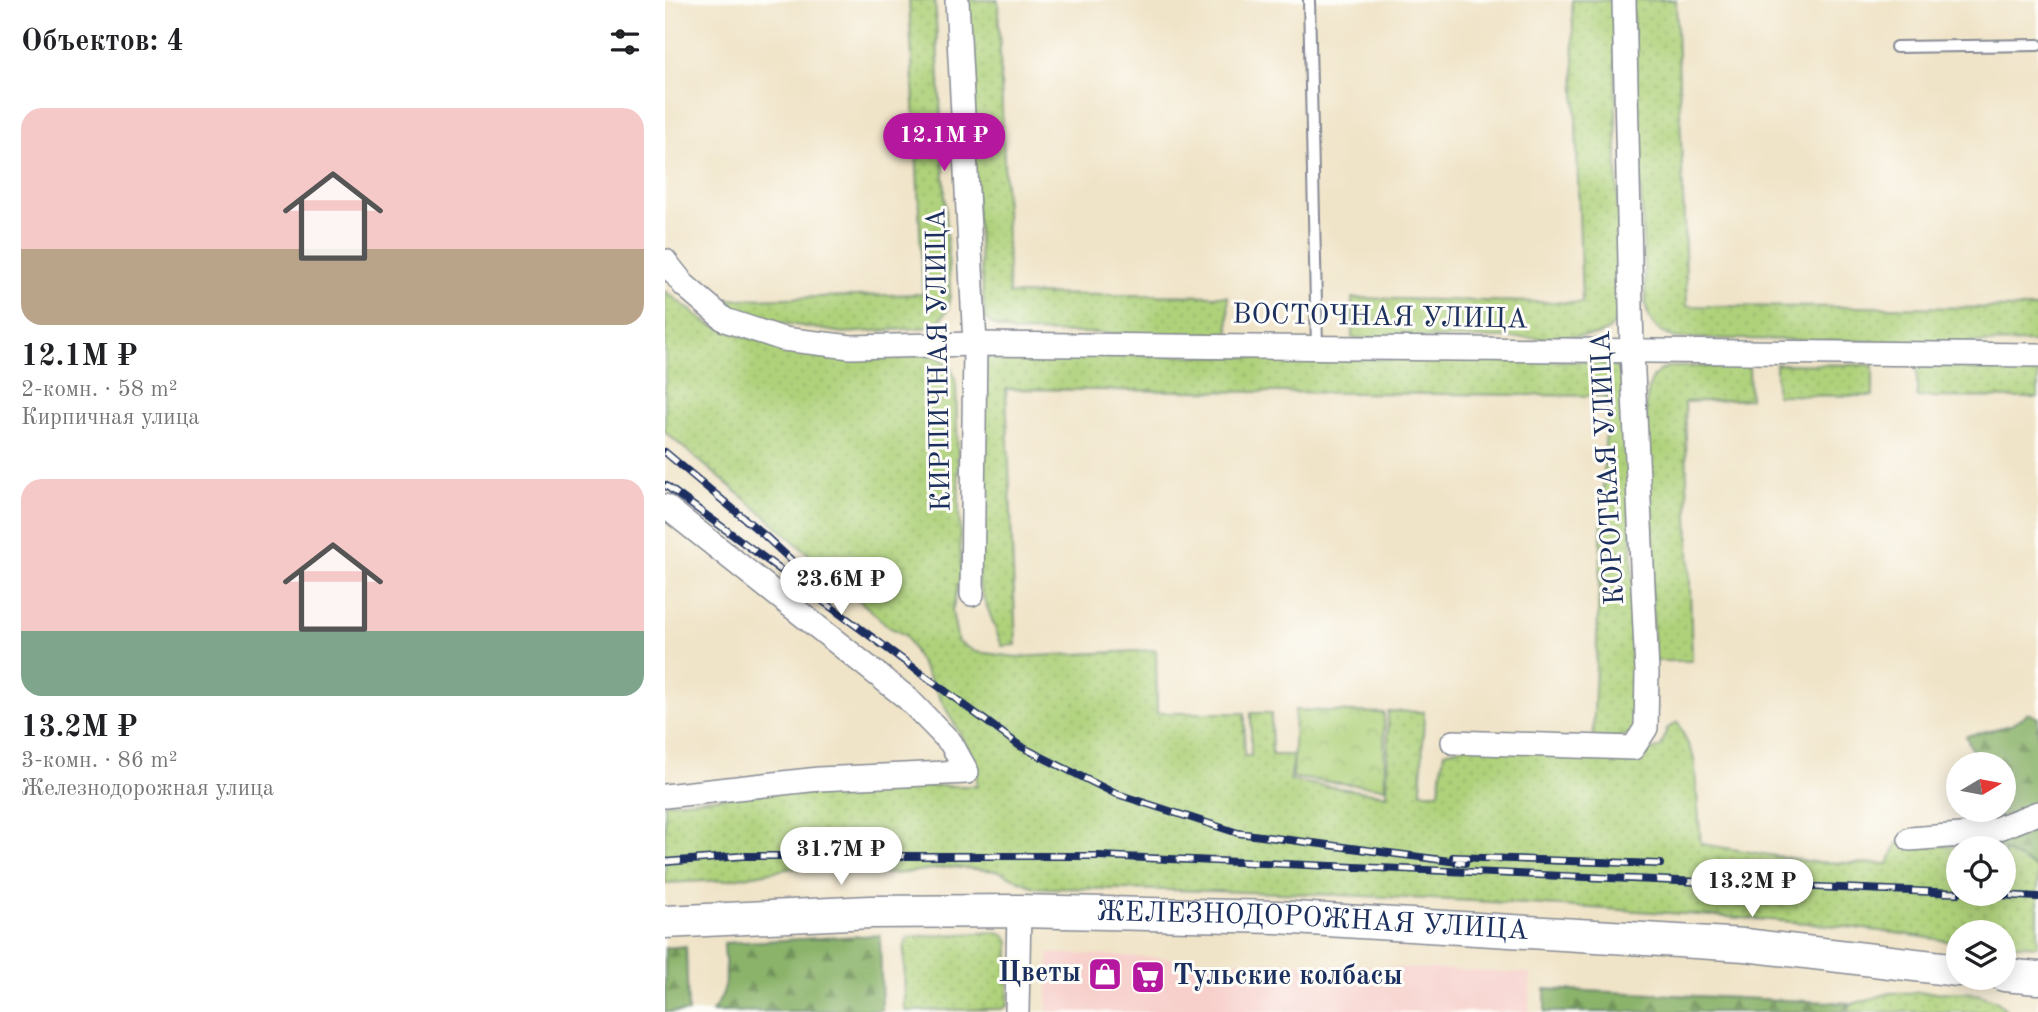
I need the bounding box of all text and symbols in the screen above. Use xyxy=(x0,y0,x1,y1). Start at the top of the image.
icon: filters xyxy=(606,23,644,61)
text: Объектов: 4 xyxy=(21,27,184,57)
pin: 12.1M ₽ xyxy=(879,114,1009,173)
text: 12.1M ₽ xyxy=(899,124,989,147)
icon: home xyxy=(270,153,396,279)
street label: КИРПИЧНАЯ УЛИЦА xyxy=(923,208,957,512)
street label: ВОСТОЧНАЯ УЛИЦА xyxy=(1232,301,1528,335)
street label: КОРОТКАЯ УЛИЦА xyxy=(1588,330,1630,606)
text: 12.1M ₽ xyxy=(21,342,138,372)
text: 2-комн. · 58 m² xyxy=(21,378,178,401)
text: Кирпичная улица xyxy=(21,406,200,429)
icon: home xyxy=(270,524,396,650)
pin: 23.6M ₽ xyxy=(776,558,906,617)
text: 23.6M ₽ xyxy=(796,568,886,591)
text: 13.2M ₽ xyxy=(21,713,138,743)
text: 3-комн. · 86 m² xyxy=(21,749,178,772)
north arrow xyxy=(1946,752,2016,822)
map controls xyxy=(1946,752,2016,990)
text: Железнодорожная улица xyxy=(21,777,274,800)
pin: 31.7M ₽ xyxy=(776,828,906,887)
button: locate xyxy=(1946,836,2016,906)
text: 31.7M ₽ xyxy=(796,838,886,861)
pin: 13.2M ₽ xyxy=(1687,860,1817,919)
text: 13.2M ₽ xyxy=(1707,870,1797,893)
street label: ЖЕЛЕЗНОДОРОЖНАЯ УЛИЦА xyxy=(1096,899,1529,946)
button: layers xyxy=(1946,920,2016,990)
shop icon: Цветы xyxy=(1086,955,1124,993)
supermarket icon: Тульские колбасы xyxy=(1129,958,1167,996)
place label: Цветы xyxy=(998,960,1081,988)
place label: Тульские колбасы xyxy=(1173,963,1403,991)

